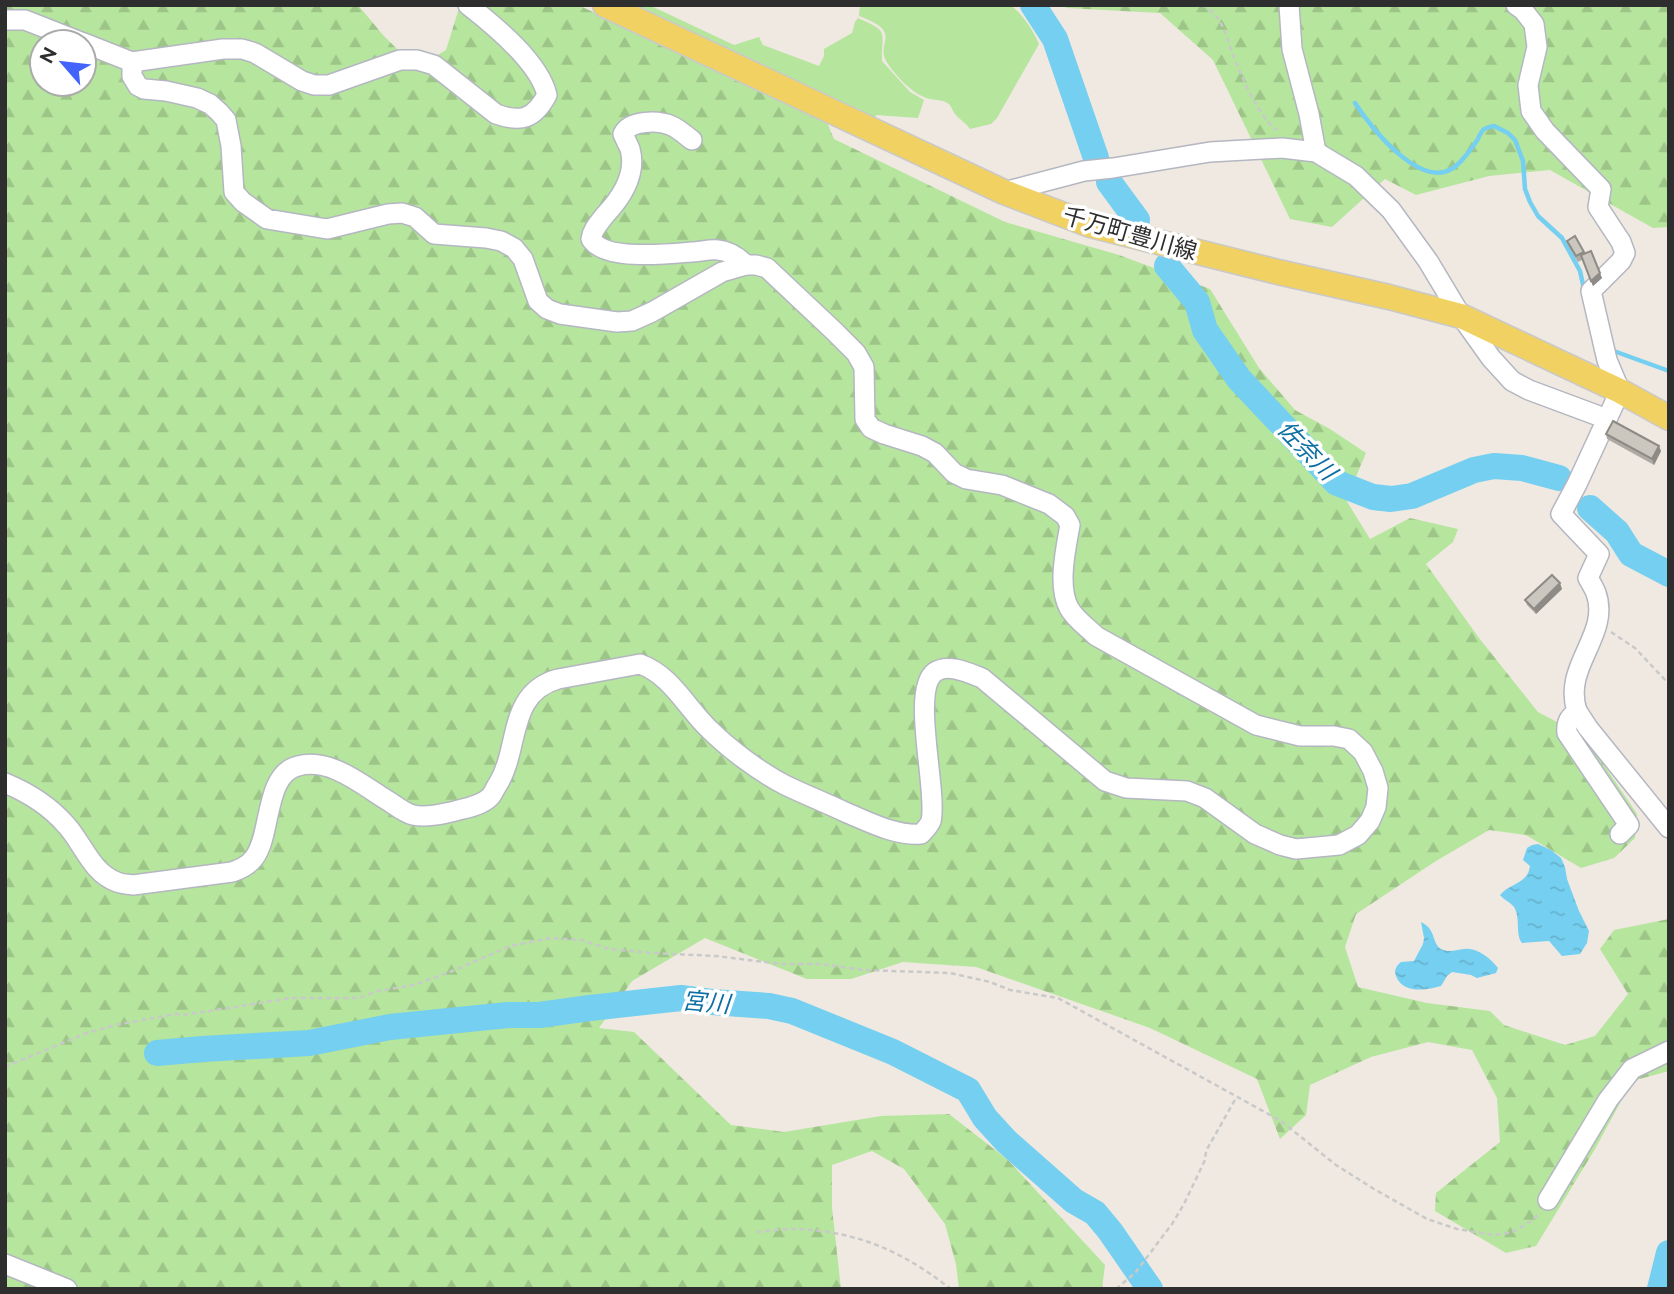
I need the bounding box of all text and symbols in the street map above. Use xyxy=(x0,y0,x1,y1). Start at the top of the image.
north arrow xyxy=(28,28,98,98)
text: N xyxy=(35,43,61,67)
street label: 千万町豊川線 xyxy=(1060,201,1200,265)
water label: 佐奈川 xyxy=(1272,414,1345,488)
water label: 宮川 xyxy=(681,985,734,1019)

